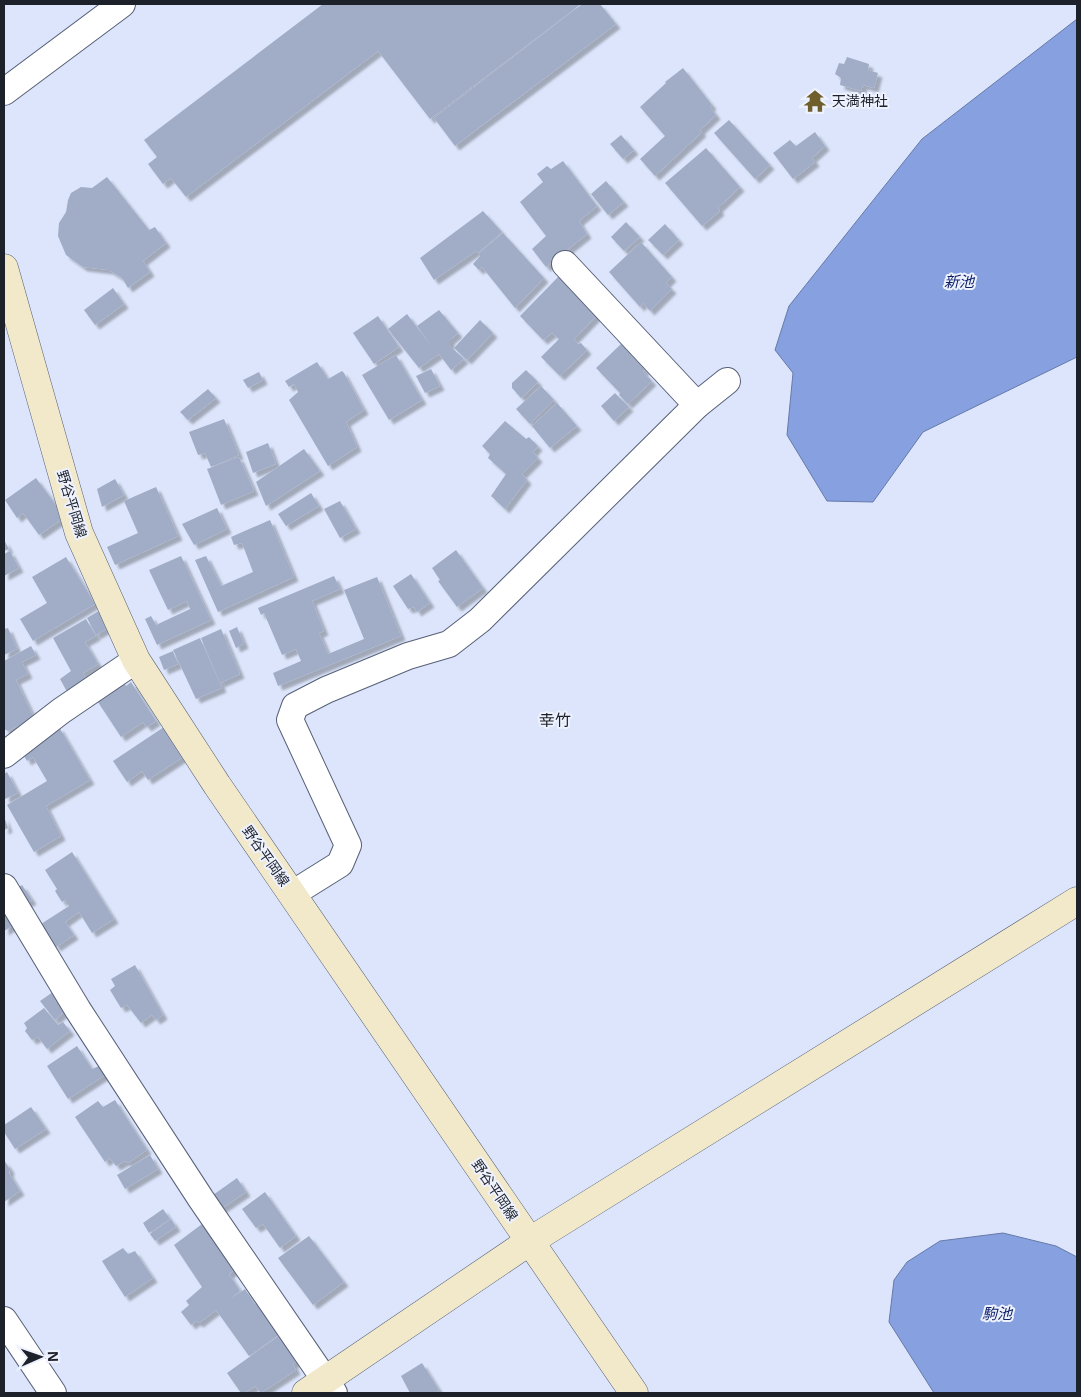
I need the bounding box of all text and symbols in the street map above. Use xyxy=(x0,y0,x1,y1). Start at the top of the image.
temple icon: 天満神社 xyxy=(802,88,828,114)
place label: 天満神社 xyxy=(832,91,888,110)
water label: 新池 xyxy=(944,271,976,291)
street label: 野谷平岡線 xyxy=(53,468,92,540)
district label: 幸竹 xyxy=(539,709,571,731)
street label: 野谷平岡線 xyxy=(239,822,294,890)
street label: 野谷平岡線 xyxy=(468,1155,523,1224)
water label: 駒池 xyxy=(982,1303,1014,1323)
north arrow xyxy=(15,1332,65,1382)
text: N xyxy=(44,1351,63,1363)

